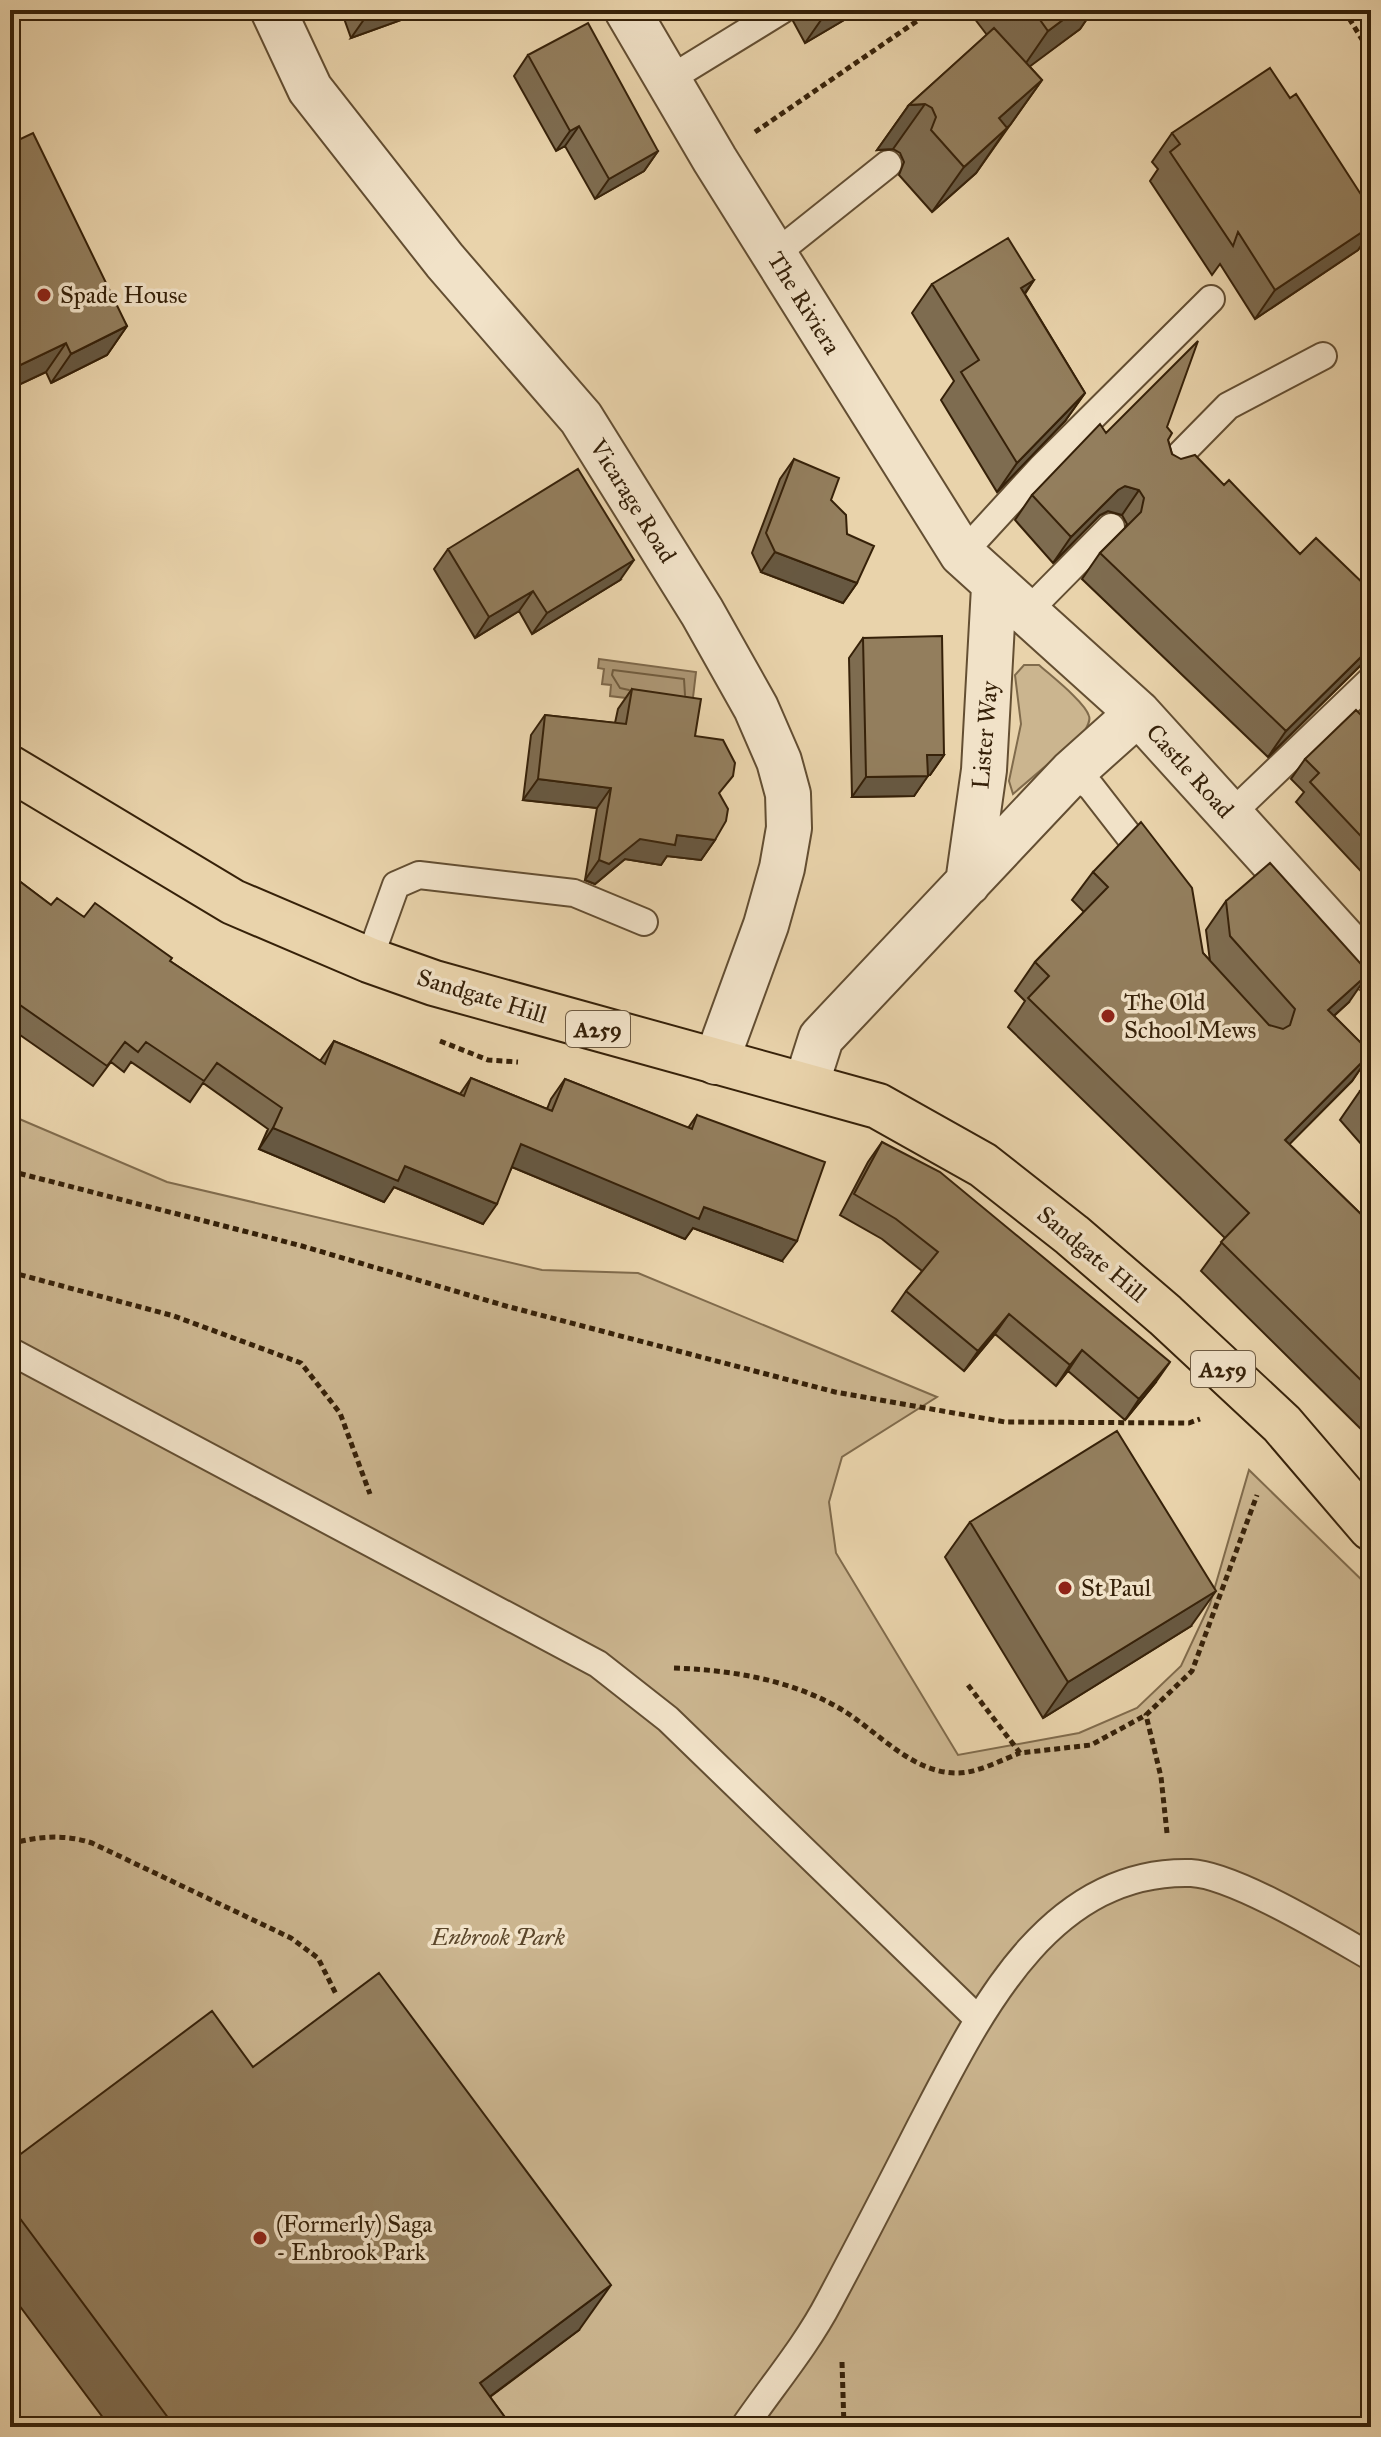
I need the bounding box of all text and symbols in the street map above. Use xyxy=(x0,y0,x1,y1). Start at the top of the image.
street label: The Riviera xyxy=(761,246,848,361)
place label: Spade House xyxy=(60,280,187,310)
marker: Spade House xyxy=(35,286,53,304)
street label: Vicarage Road xyxy=(583,433,683,568)
street label: Lister Way xyxy=(965,679,1005,790)
street label: Castle Road xyxy=(1140,718,1240,824)
street label: Sandgate Hill xyxy=(413,962,551,1030)
place label: The Old School Mews xyxy=(1124,987,1256,1045)
marker: The Old School Mews xyxy=(1099,1007,1117,1025)
road number: A259 xyxy=(566,1011,630,1047)
street label: Sandgate Hill xyxy=(1031,1199,1153,1309)
road number: A259 xyxy=(1191,1351,1255,1387)
place label: St Paul xyxy=(1081,1573,1152,1603)
marker: St Paul xyxy=(1056,1579,1074,1597)
park label: Enbrook Park xyxy=(430,1922,565,1952)
place label: (Formerly) Saga - Enbrook Park xyxy=(276,2209,433,2267)
marker: (Formerly) Saga - Enbrook Park xyxy=(251,2229,269,2247)

